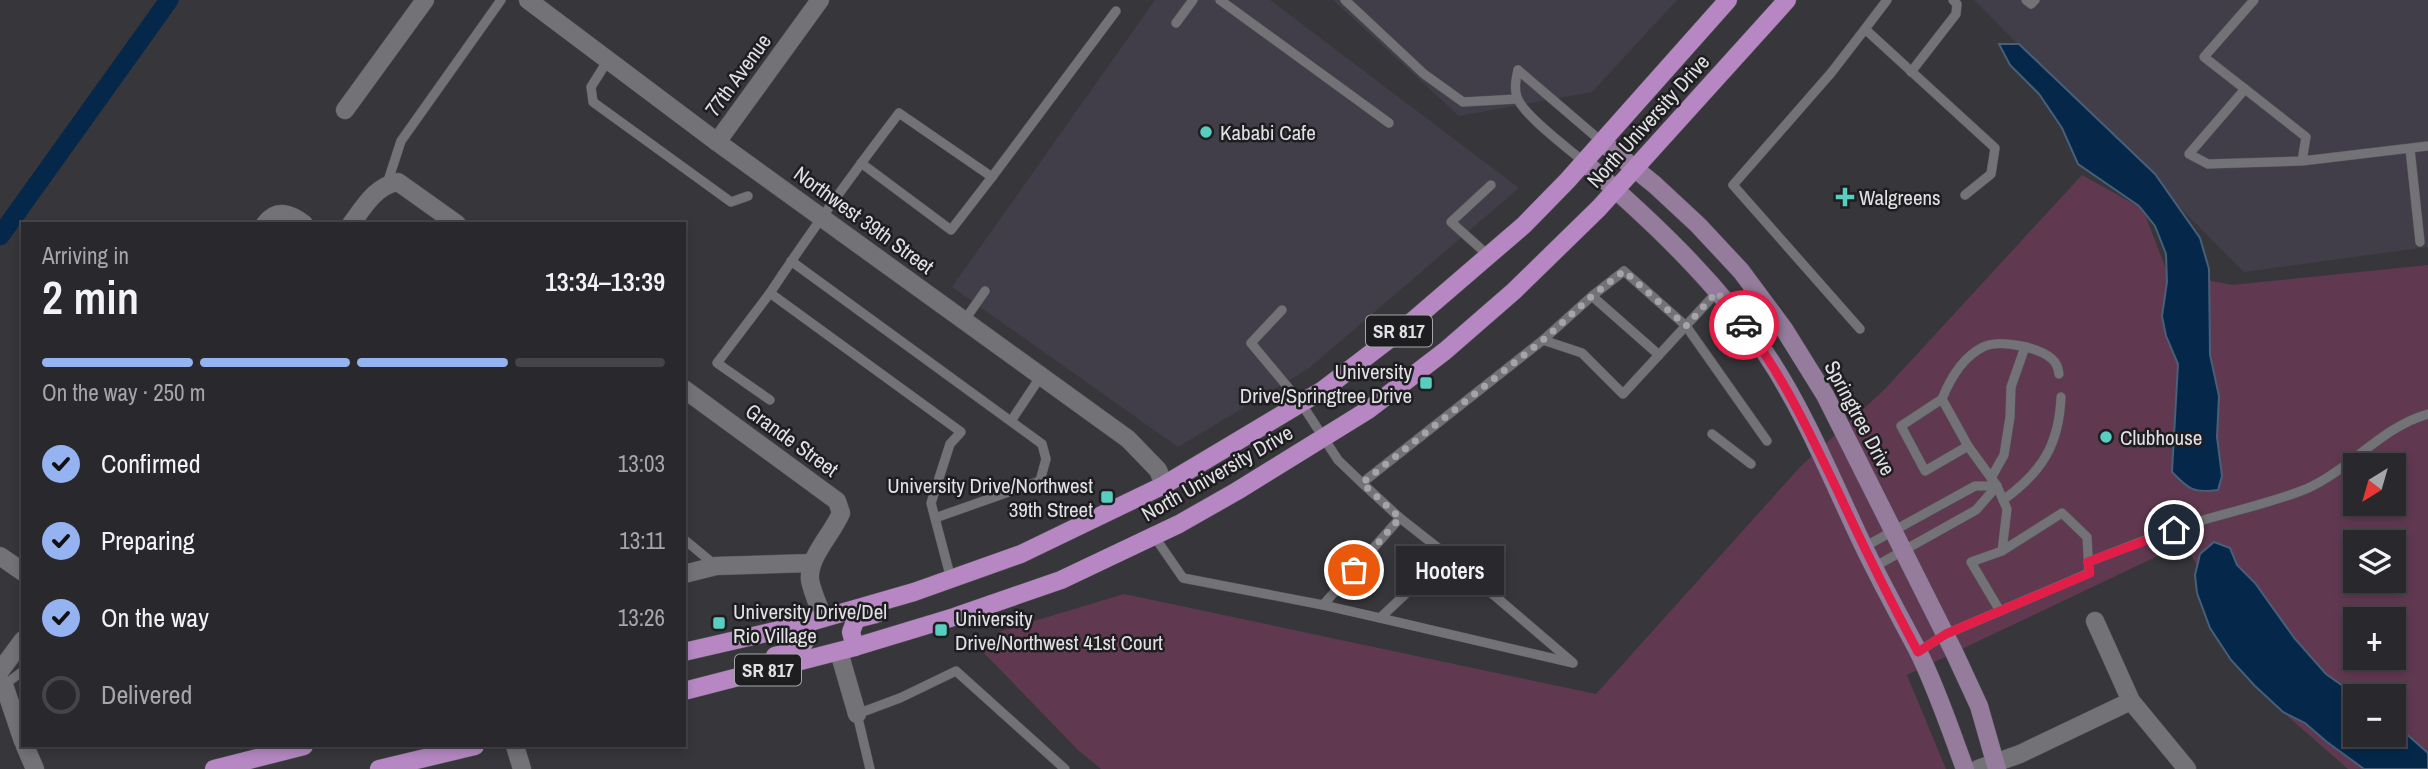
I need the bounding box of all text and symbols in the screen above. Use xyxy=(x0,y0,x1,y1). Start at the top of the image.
street label: 77th Avenue xyxy=(698,28,778,122)
street label: North University Drive xyxy=(1580,48,1716,194)
place label: Kababi Cafe xyxy=(1220,118,1316,147)
marker: Kababi Cafe xyxy=(1198,124,1214,140)
street label: Northwest 39th Street xyxy=(788,159,940,281)
place label: Walgreens xyxy=(1859,183,1941,212)
marker: Walgreens xyxy=(1837,189,1853,205)
text: Arriving in xyxy=(42,240,129,271)
text: 13:34–13:39 xyxy=(545,264,665,299)
text: 2 min xyxy=(42,266,139,328)
courier xyxy=(1709,290,1779,360)
icon: car xyxy=(1725,306,1763,344)
road number: SR 817 xyxy=(1366,316,1432,346)
street label: Springtree Drive xyxy=(1818,355,1902,481)
place label: University Drive/Springtree Drive xyxy=(1240,357,1412,410)
marker: University Drive/Springtree Drive xyxy=(1418,375,1434,391)
text: On the way · 250 m xyxy=(42,377,206,408)
street label: Grande Street xyxy=(740,396,844,484)
street label: North University Drive xyxy=(1136,418,1298,528)
place label: Clubhouse xyxy=(2120,423,2202,452)
marker: Clubhouse xyxy=(2098,429,2114,445)
icon: check xyxy=(42,445,80,483)
text: Confirmed xyxy=(101,446,201,481)
text: 13:03 xyxy=(618,448,665,479)
north arrow xyxy=(2343,453,2406,516)
map controls xyxy=(2343,453,2406,747)
place label: University Drive/Northwest 39th Street xyxy=(887,471,1093,524)
marker: University Drive/Northwest 39th Street xyxy=(1099,489,1115,505)
pin xyxy=(2144,500,2204,560)
icon: home xyxy=(2155,511,2193,549)
icon: check xyxy=(42,522,80,560)
text: Preparing xyxy=(101,523,195,558)
text: 13:11 xyxy=(619,525,665,556)
button: layers xyxy=(2343,530,2406,593)
pin xyxy=(1324,540,1384,600)
callout: Hooters xyxy=(1396,546,1504,594)
icon: bag xyxy=(1335,551,1373,589)
text: Hooters xyxy=(1415,555,1485,586)
place label: University Drive/Del Rio Village xyxy=(733,597,887,650)
icon: check xyxy=(42,599,80,637)
text: On the way xyxy=(101,600,209,635)
text: 13:26 xyxy=(618,602,665,633)
place label: University Drive/Northwest 41st Court xyxy=(955,604,1163,657)
button: + xyxy=(2343,607,2406,670)
marker: University Drive/Del Rio Village xyxy=(711,615,727,631)
marker: University Drive/Northwest 41st Court xyxy=(933,622,949,638)
road number: SR 817 xyxy=(735,654,801,685)
text: Delivered xyxy=(101,677,192,712)
button: − xyxy=(2343,684,2406,747)

